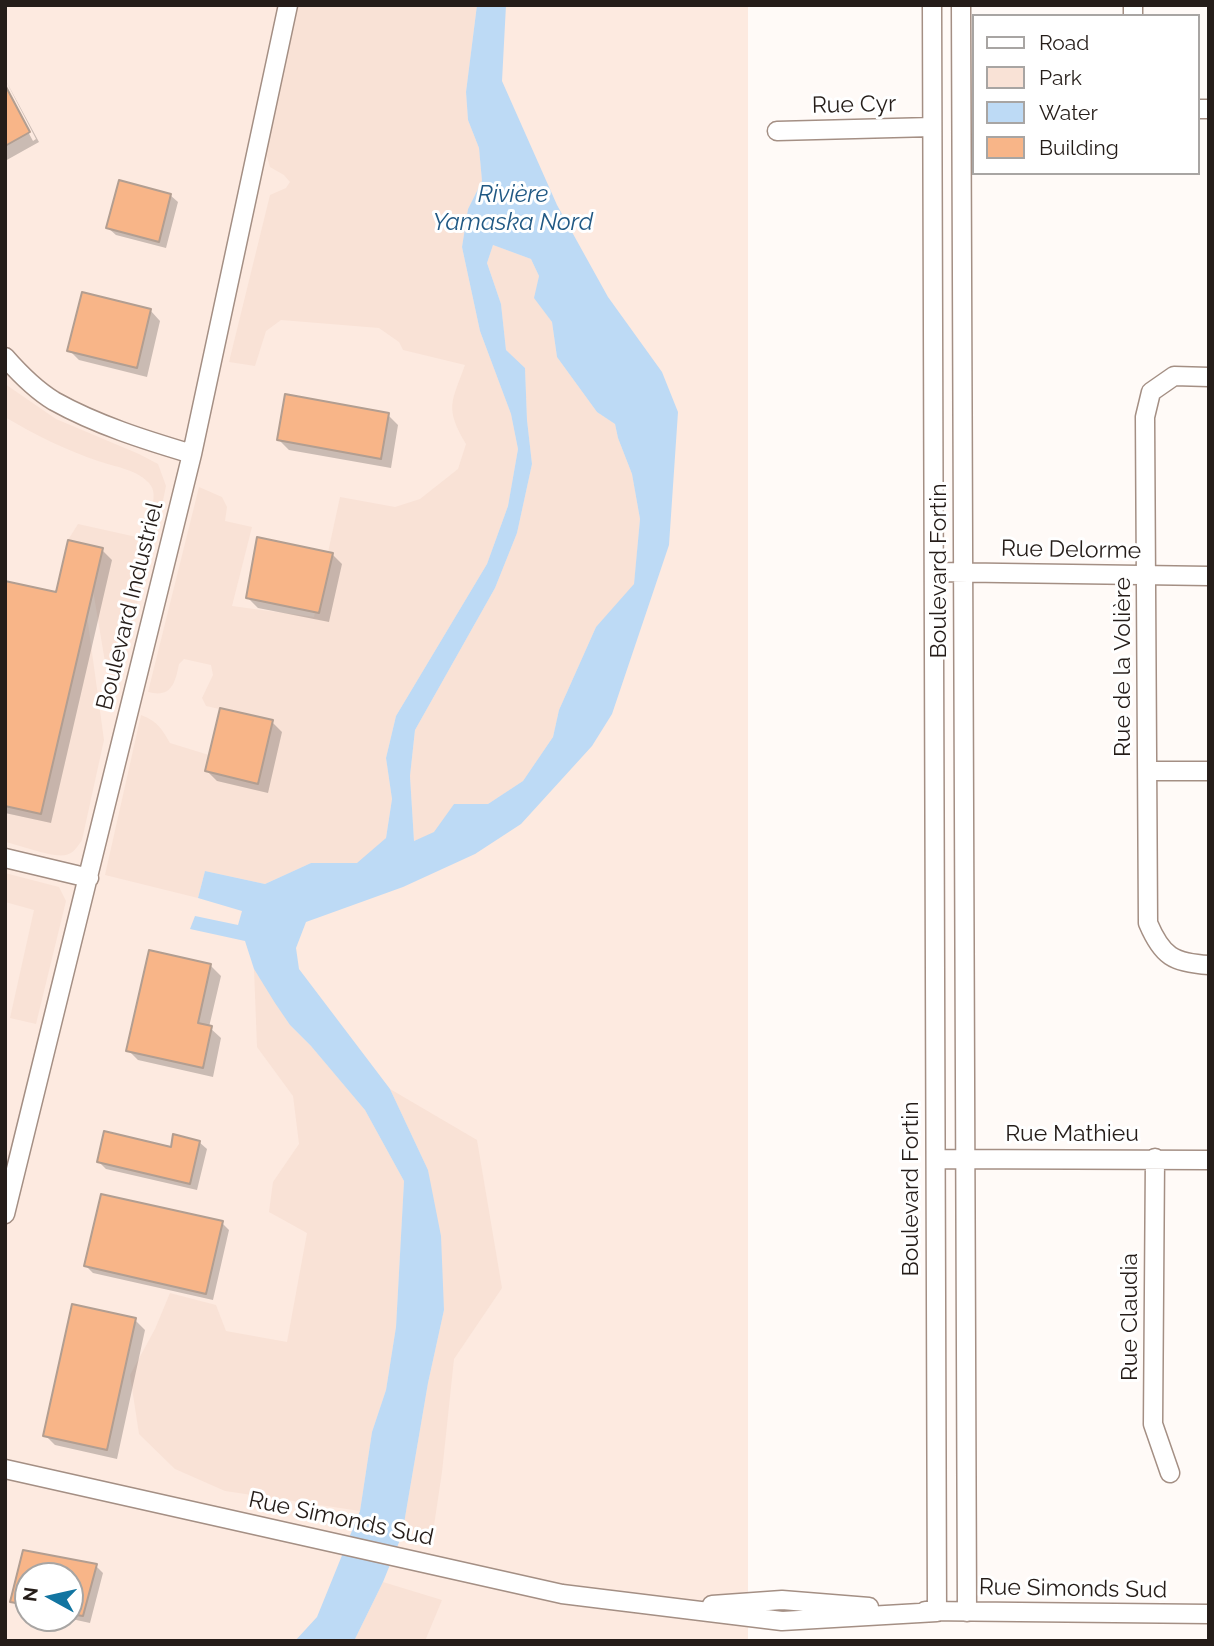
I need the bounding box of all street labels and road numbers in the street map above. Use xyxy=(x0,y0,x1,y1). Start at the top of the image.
street label: Rue Cyr xyxy=(812,90,896,120)
street label: Boulevard Fortin xyxy=(925,483,953,659)
street label: Boulevard Industriel xyxy=(91,499,169,713)
street label: Rue Delorme xyxy=(1001,535,1141,565)
street label: Rue de la Volière xyxy=(1109,577,1137,757)
street label: Boulevard Fortin xyxy=(897,1101,925,1277)
street label: Rue Mathieu xyxy=(1005,1120,1139,1148)
street label: Rue Claudia xyxy=(1116,1253,1144,1381)
street label: Rue Simonds Sud xyxy=(246,1486,436,1552)
street label: Rue Simonds Sud xyxy=(979,1574,1167,1604)

